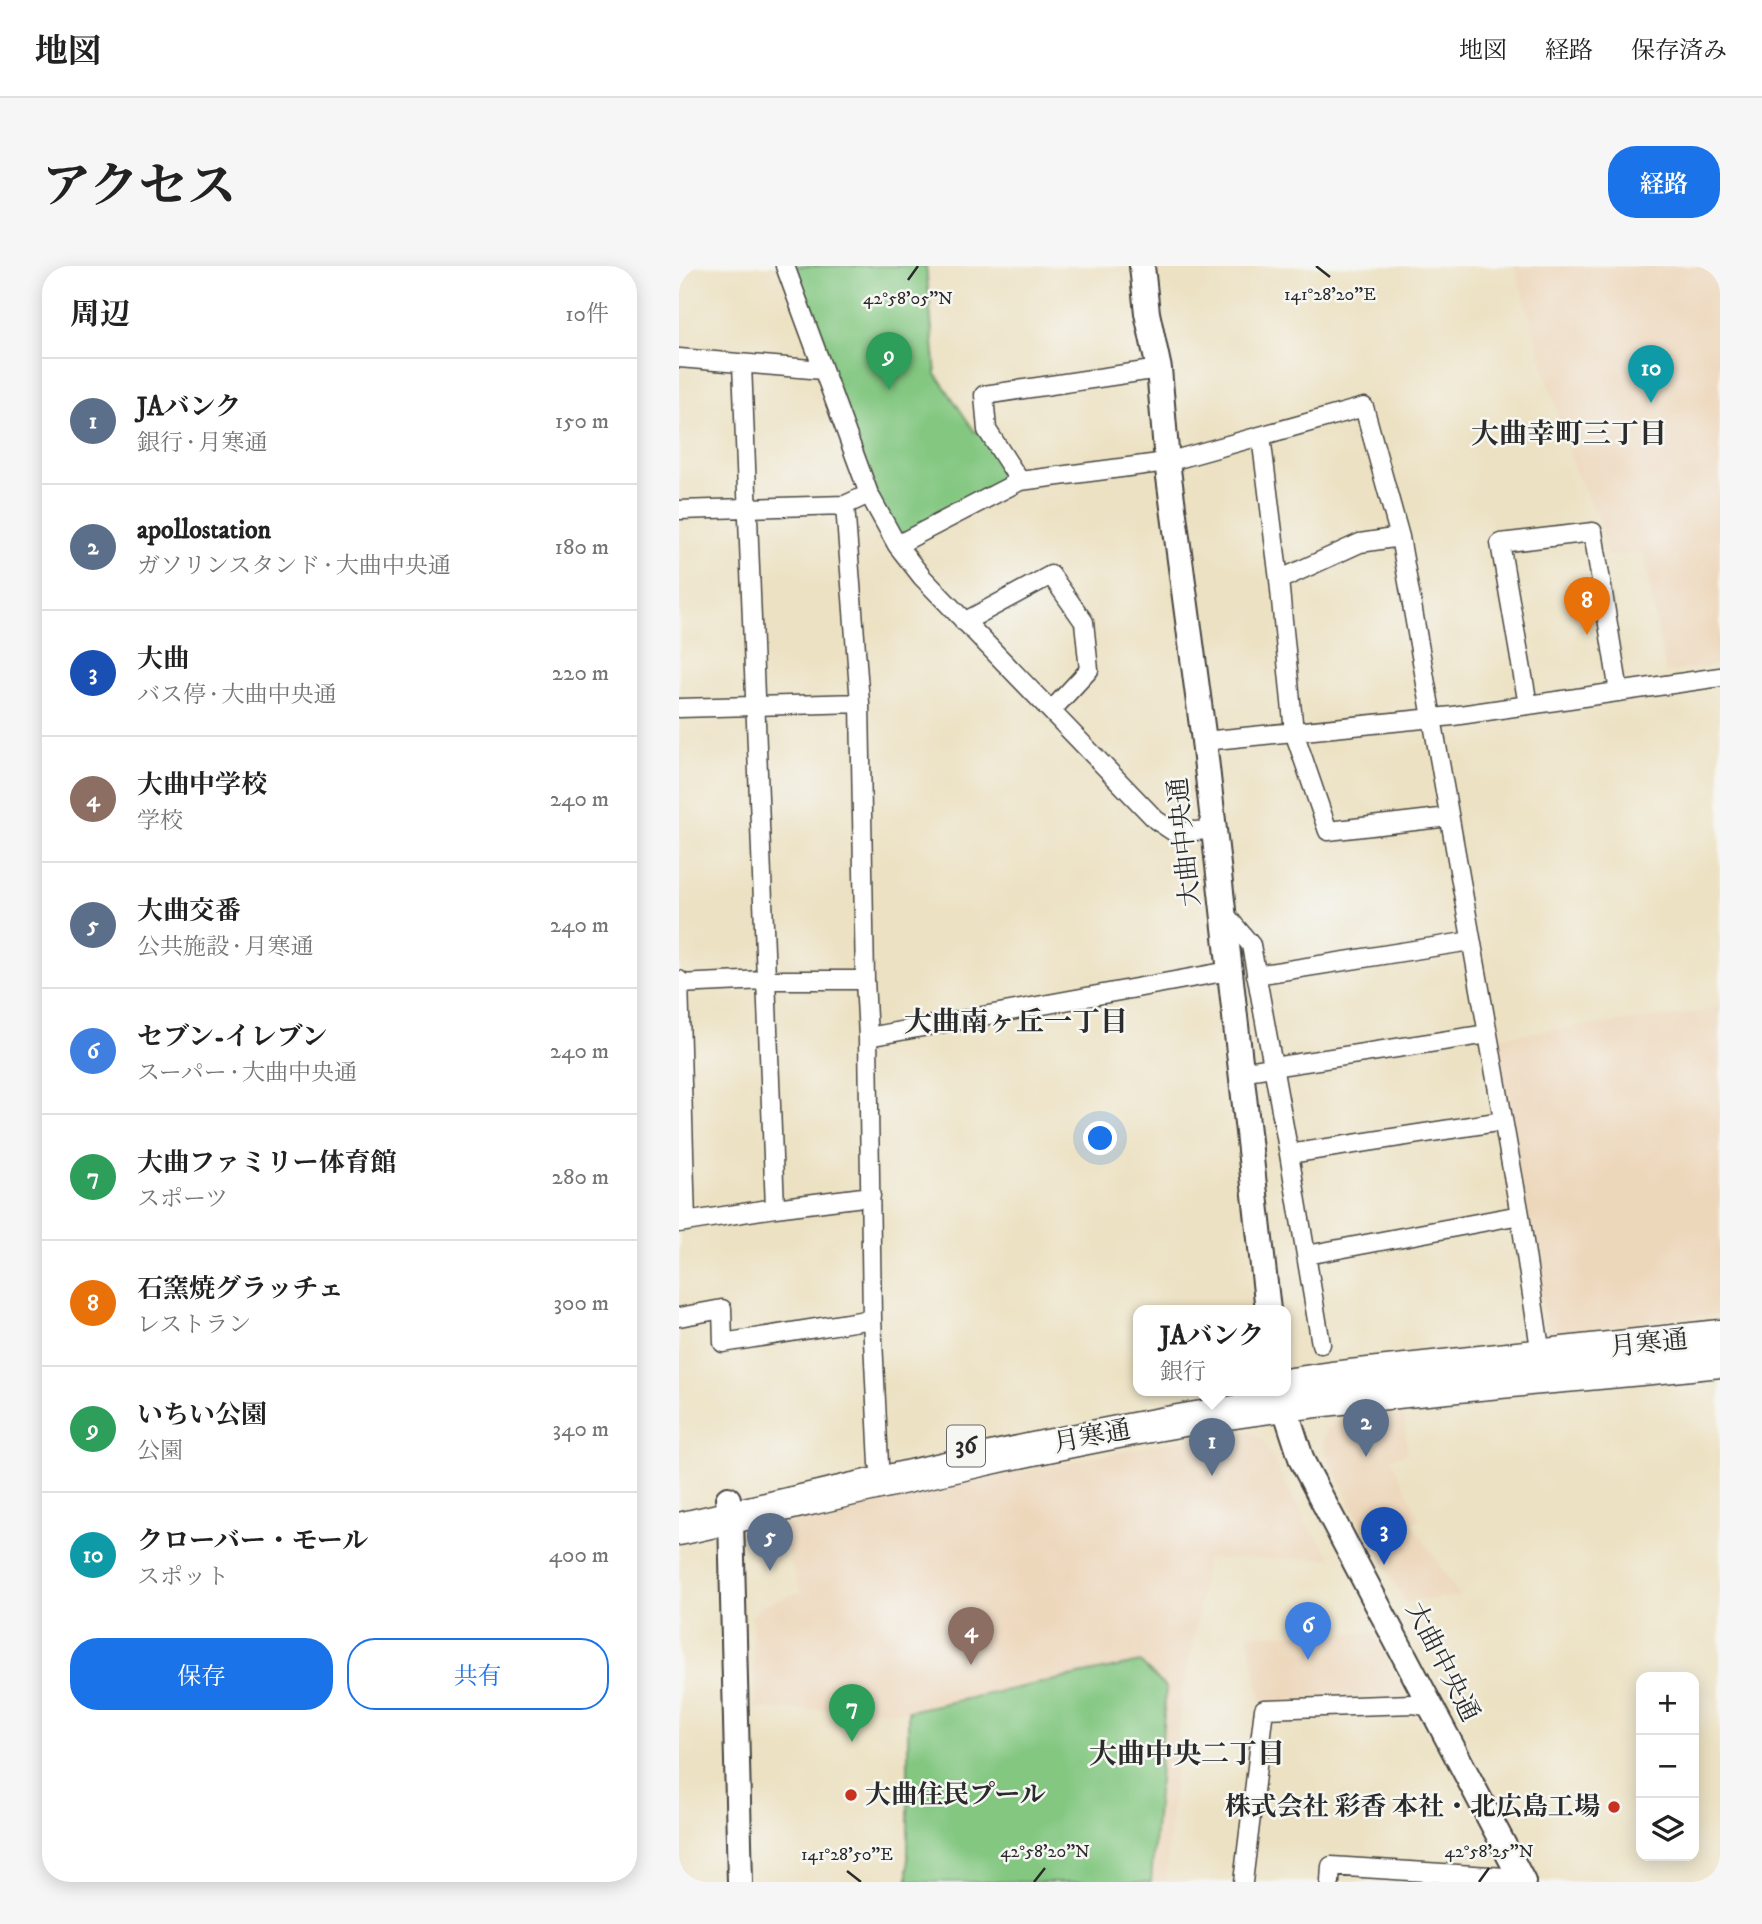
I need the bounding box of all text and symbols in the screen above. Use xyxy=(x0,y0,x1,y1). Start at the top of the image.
text: 地図 xyxy=(35,32,101,73)
text: 地図 xyxy=(1459,36,1507,66)
text: 経路 xyxy=(1545,36,1593,66)
text: 保存済み xyxy=(1631,36,1727,66)
button: 経路 xyxy=(1608,146,1720,218)
text: アクセス xyxy=(42,157,237,219)
text: 141°28'20"E xyxy=(1284,284,1376,306)
text: 42°58'05"N xyxy=(863,288,953,310)
text: 周辺 xyxy=(70,297,130,334)
text: 10件 xyxy=(565,300,609,329)
pin: 9 xyxy=(866,332,912,390)
pin: 10 xyxy=(1628,345,1674,403)
text: JAバンク xyxy=(137,391,241,424)
text: 1 xyxy=(89,407,97,436)
text: 150 m xyxy=(555,407,609,436)
district label: 大曲幸町三丁目 xyxy=(1471,417,1667,452)
text: 銀行 · 月寒通 xyxy=(137,429,267,458)
text: apollostation xyxy=(137,514,271,547)
text: 2 xyxy=(87,533,99,562)
text: 180 m xyxy=(554,533,609,562)
text: ガソリンスタンド · 大曲中央通 xyxy=(137,552,451,581)
pin: 8 xyxy=(1564,577,1610,635)
text: 大曲 xyxy=(137,643,189,676)
text: 3 xyxy=(89,659,97,688)
text: 220 m xyxy=(552,659,609,688)
text: バス停 · 大曲中央通 xyxy=(137,681,336,710)
text: 大曲中学校 xyxy=(137,769,267,802)
street label: 大曲中央通 xyxy=(1162,776,1208,908)
text: 4 xyxy=(86,785,100,814)
text: 240 m xyxy=(550,785,609,814)
text: 学校 xyxy=(137,807,183,836)
text: 大曲交番 xyxy=(137,895,241,928)
text: 5 xyxy=(87,911,99,940)
text: 240 m xyxy=(550,911,609,940)
text: 公共施設 · 月寒通 xyxy=(137,933,313,962)
district label: 大曲南ヶ丘一丁目 xyxy=(904,1005,1128,1040)
text: セブン-イレブン xyxy=(137,1021,327,1054)
text: 6 xyxy=(87,1037,99,1066)
text: 240 m xyxy=(550,1037,609,1066)
text: スーパー · 大曲中央通 xyxy=(137,1059,357,1088)
your location xyxy=(1083,1121,1117,1155)
text: 大曲ファミリー体育館 xyxy=(137,1147,396,1180)
text: 7 xyxy=(87,1163,99,1192)
text: 280 m xyxy=(552,1163,609,1192)
text: スポーツ xyxy=(137,1185,228,1214)
text: 石窯焼グラッチェ xyxy=(137,1273,344,1306)
text: 8 xyxy=(87,1289,99,1318)
text: 300 m xyxy=(553,1289,609,1318)
popup xyxy=(1133,1305,1291,1396)
text: レストラン xyxy=(137,1311,251,1340)
text: JAバンク xyxy=(1160,1320,1264,1353)
street label: 月寒通 xyxy=(1608,1324,1690,1364)
text: 銀行 xyxy=(1160,1358,1206,1387)
text: いちい公園 xyxy=(137,1399,267,1432)
pin: 2 xyxy=(1343,1399,1389,1457)
street label: 月寒通 xyxy=(1051,1413,1133,1461)
text: 9 xyxy=(87,1415,99,1444)
text: 340 m xyxy=(553,1415,609,1444)
pin: 1 xyxy=(1189,1418,1235,1476)
road number: 36 xyxy=(947,1426,985,1466)
text: 公園 xyxy=(137,1437,183,1466)
pin: 3 xyxy=(1361,1507,1407,1565)
pin: 5 xyxy=(747,1513,793,1571)
text: クローバー・モール xyxy=(137,1525,368,1558)
text: 10 xyxy=(83,1541,103,1570)
text: 400 m xyxy=(549,1541,609,1570)
text: スポット xyxy=(137,1563,229,1592)
street label: 大曲中央通 xyxy=(1398,1597,1486,1727)
pin: 6 xyxy=(1285,1602,1331,1660)
pin: 4 xyxy=(948,1607,994,1665)
button: 保存 xyxy=(70,1638,333,1710)
button: 共有 xyxy=(347,1638,609,1710)
map controls xyxy=(1636,1672,1699,1861)
button: + xyxy=(1636,1672,1699,1735)
pin: 7 xyxy=(829,1684,875,1742)
button: − xyxy=(1636,1735,1699,1798)
district label: 大曲中央二丁目 xyxy=(1089,1737,1285,1772)
place label: 大曲住民プール xyxy=(865,1779,1046,1812)
marker: 大曲住民プール xyxy=(843,1787,859,1803)
place label: 株式会社 彩香 本社・北広島工場 xyxy=(1225,1791,1600,1824)
button: layers xyxy=(1636,1798,1699,1861)
marker: 株式会社 彩香 本社・北広島工場 xyxy=(1606,1799,1622,1815)
text: 42°58'20"N xyxy=(1000,1841,1090,1863)
text: 42°58'25"N xyxy=(1445,1841,1534,1863)
text: 141°28'50"E xyxy=(801,1844,893,1866)

